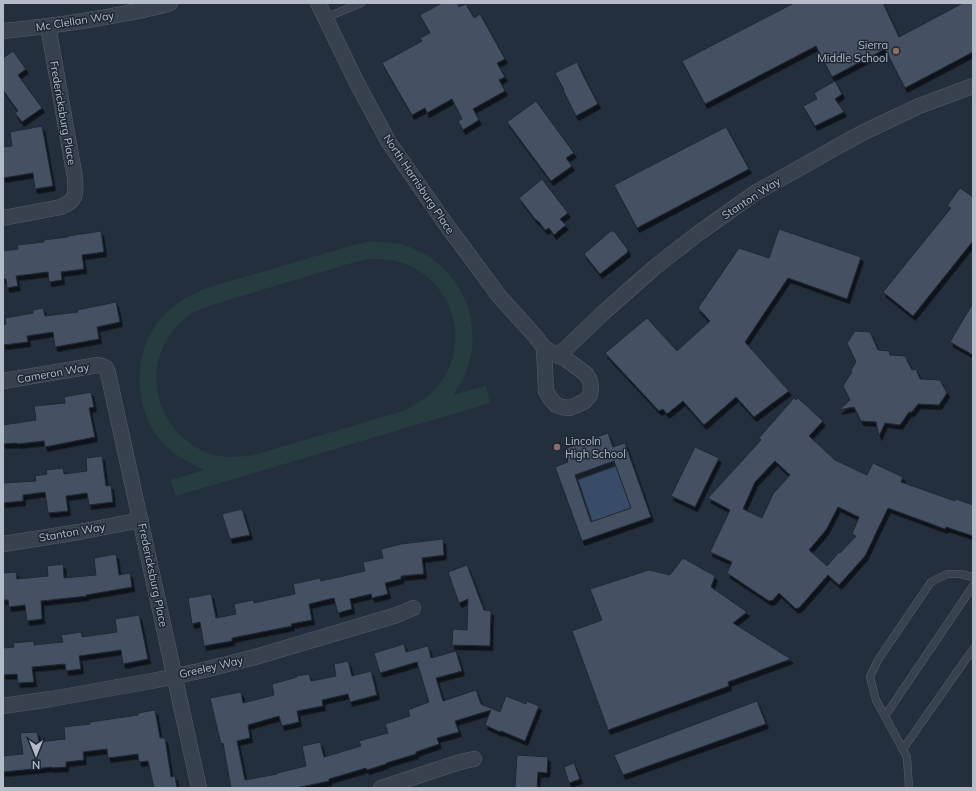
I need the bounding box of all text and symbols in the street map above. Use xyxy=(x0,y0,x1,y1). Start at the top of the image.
street label: Mc Clellan Way xyxy=(35,8,115,34)
place label: Sierra Middle School xyxy=(817,38,888,65)
marker: Sierra Middle School xyxy=(891,46,901,56)
street label: Fredericksburg Place xyxy=(47,60,79,166)
street label: North Harrisburg Place xyxy=(380,132,458,236)
street label: Stanton Way xyxy=(719,174,783,222)
street label: Cameron Way xyxy=(16,360,90,386)
place label: Lincoln High School xyxy=(565,434,626,461)
marker: Lincoln High School xyxy=(552,442,562,452)
street label: Stanton Way xyxy=(38,519,106,545)
street label: Fredericksburg Place xyxy=(135,522,171,628)
street label: Greeley Way xyxy=(178,653,244,681)
north arrow xyxy=(16,735,56,775)
text: N xyxy=(32,758,40,772)

